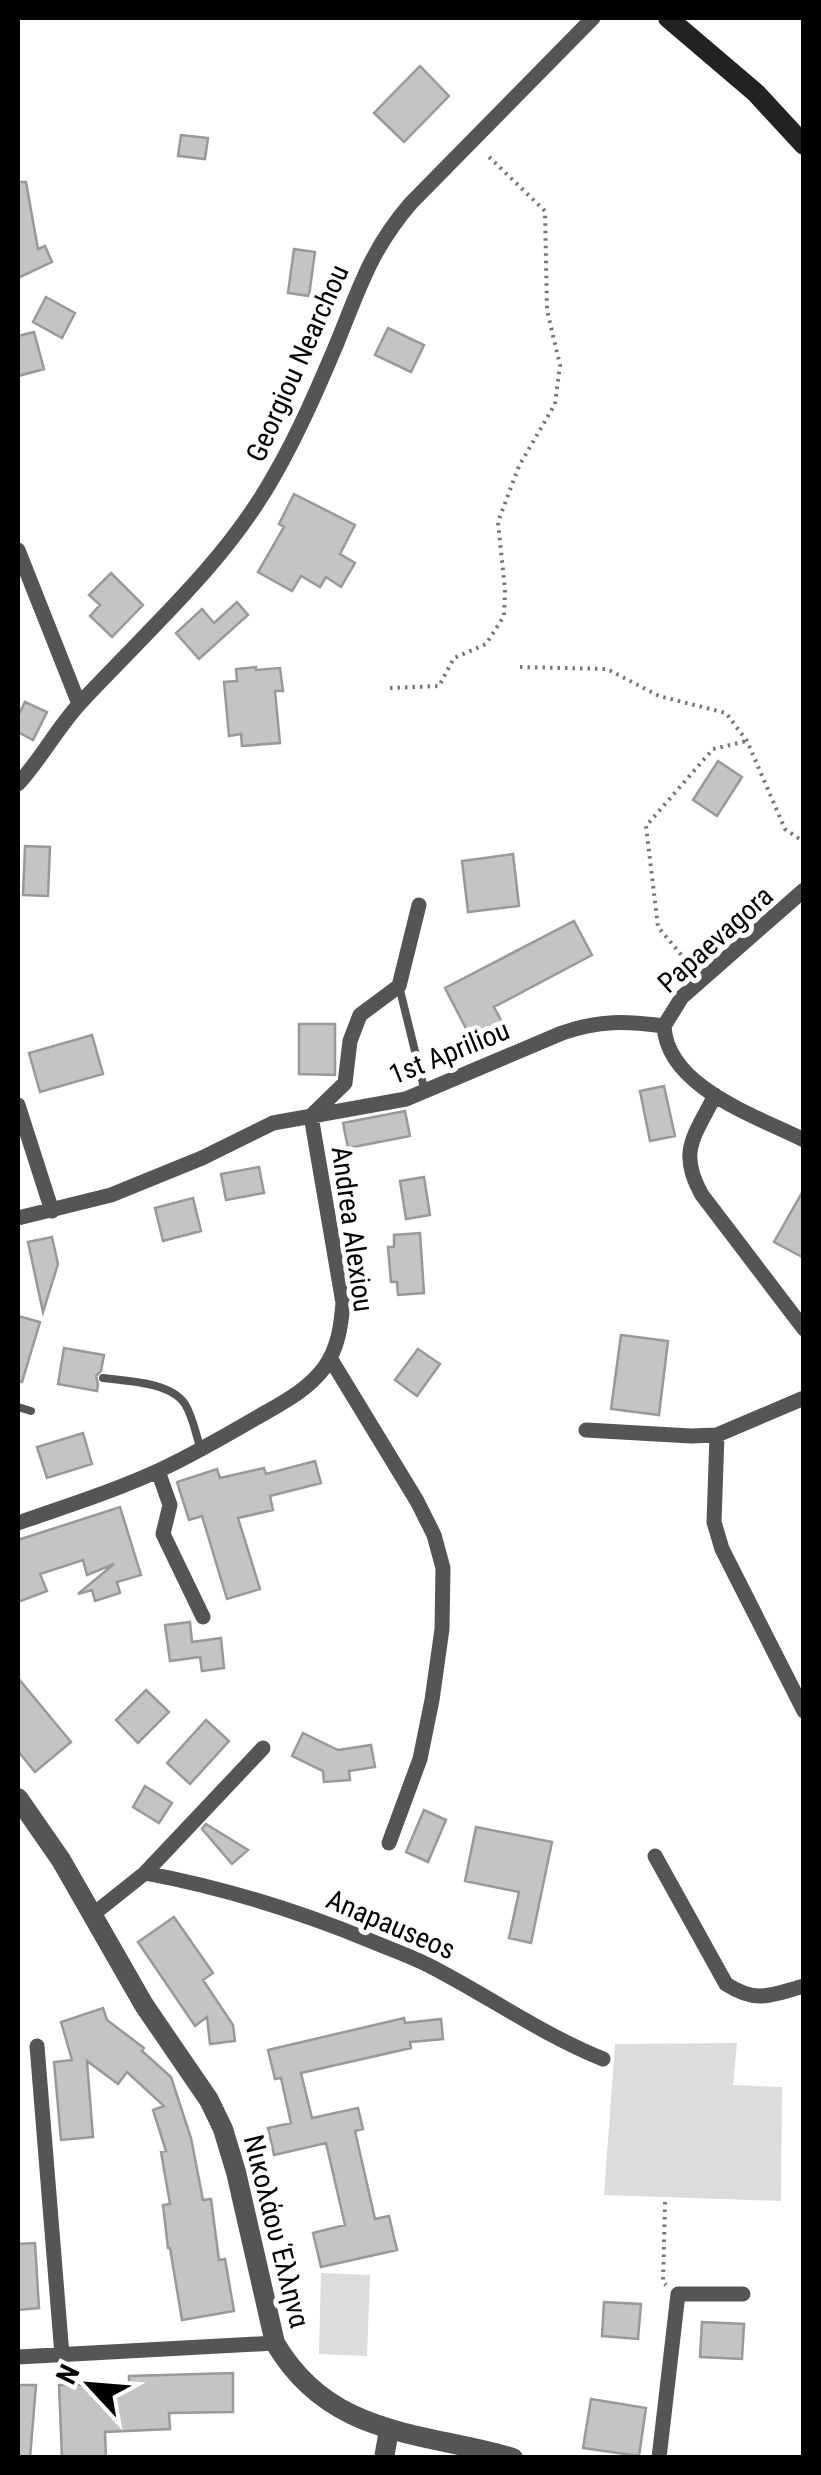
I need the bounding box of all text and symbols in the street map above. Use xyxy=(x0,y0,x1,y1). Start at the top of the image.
street label: Georgiou Nearchou xyxy=(239,259,356,467)
street label: Papaevagora xyxy=(651,879,780,1000)
street label: 1st Apriliou xyxy=(384,1013,514,1091)
street label: Andrea Alexiou xyxy=(325,1144,380,1314)
street label: Anapauseos xyxy=(321,1883,460,1966)
street label: Νικολάου Έλληνα xyxy=(237,2131,316,2331)
north arrow xyxy=(40,2335,140,2435)
text: N xyxy=(49,2359,87,2389)

